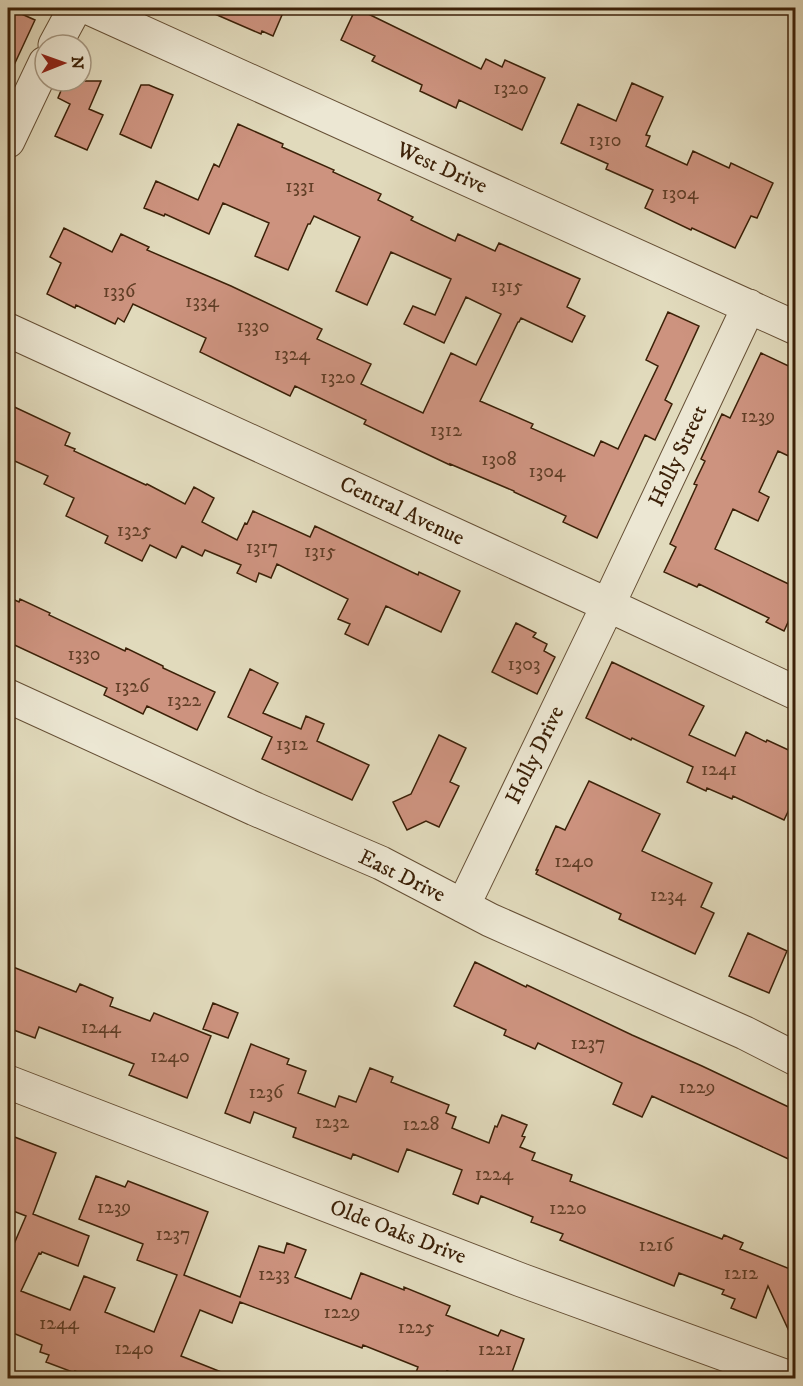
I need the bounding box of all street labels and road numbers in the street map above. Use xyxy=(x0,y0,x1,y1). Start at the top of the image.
street label: West Drive xyxy=(392,136,491,200)
street label: Holly Street xyxy=(643,401,713,511)
street label: Central Avenue xyxy=(335,470,469,552)
street label: Holly Drive xyxy=(500,702,570,808)
street label: East Drive xyxy=(354,843,450,909)
street label: Olde Oaks Drive xyxy=(326,1194,470,1270)

